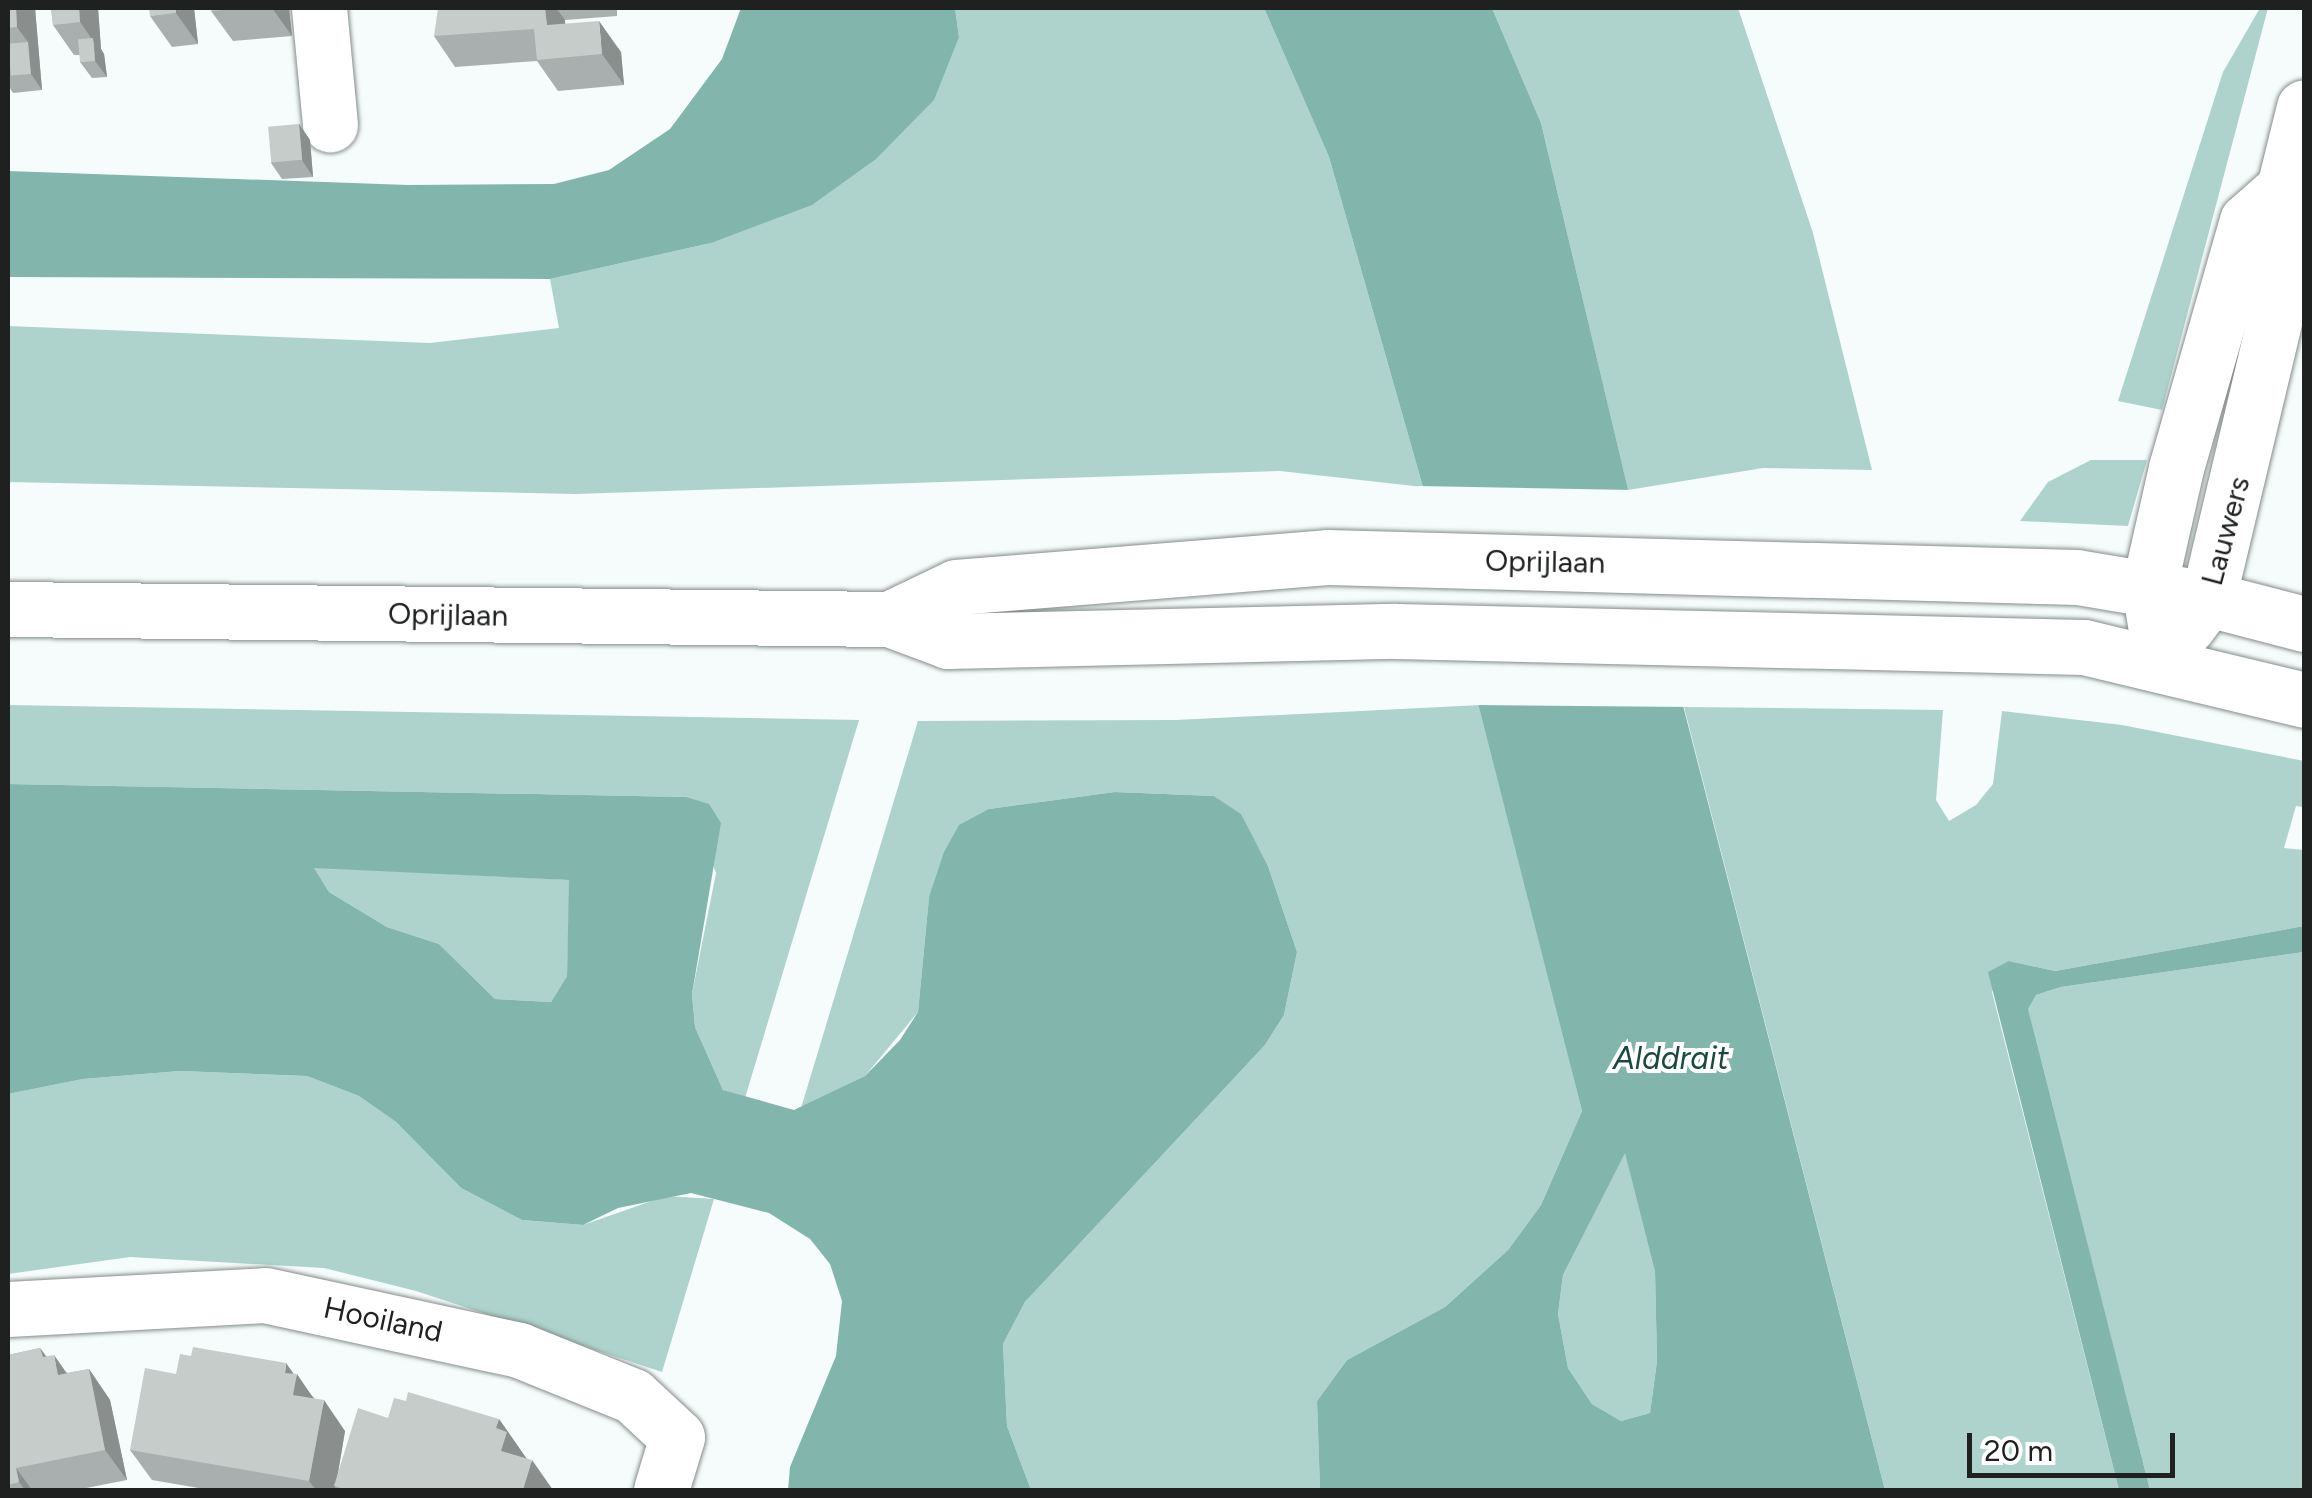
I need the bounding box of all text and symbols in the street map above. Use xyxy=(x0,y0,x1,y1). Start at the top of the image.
street label: Lauwers xyxy=(2194,473,2258,589)
street label: Oprijlaan xyxy=(1485,543,1605,581)
street label: Oprijlaan xyxy=(388,596,508,634)
water label: Alddrait xyxy=(1613,1039,1729,1077)
street label: Hooiland xyxy=(320,1290,446,1350)
scale bar xyxy=(1972,1413,2180,1475)
text: 20 m xyxy=(1984,1432,2053,1469)

